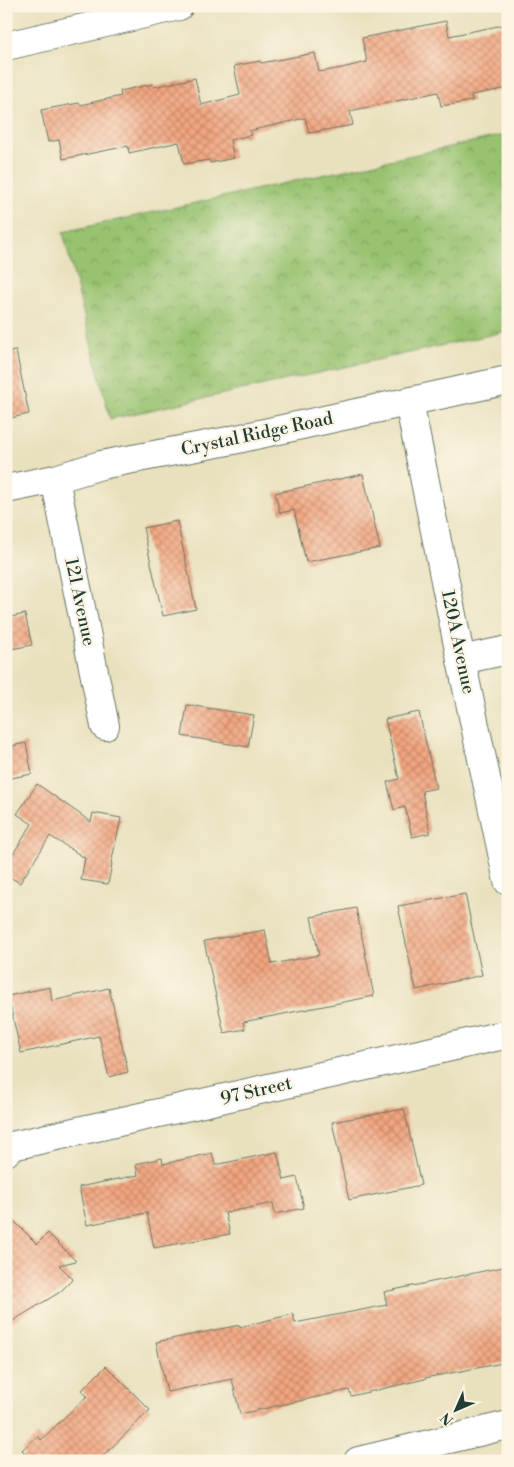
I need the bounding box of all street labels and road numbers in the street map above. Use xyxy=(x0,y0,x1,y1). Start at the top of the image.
street label: Crystal Ridge Road xyxy=(179,407,336,461)
street label: 121 Avenue xyxy=(59,556,101,648)
street label: 120A Avenue xyxy=(436,588,480,696)
street label: 97 Street xyxy=(218,1071,295,1110)

